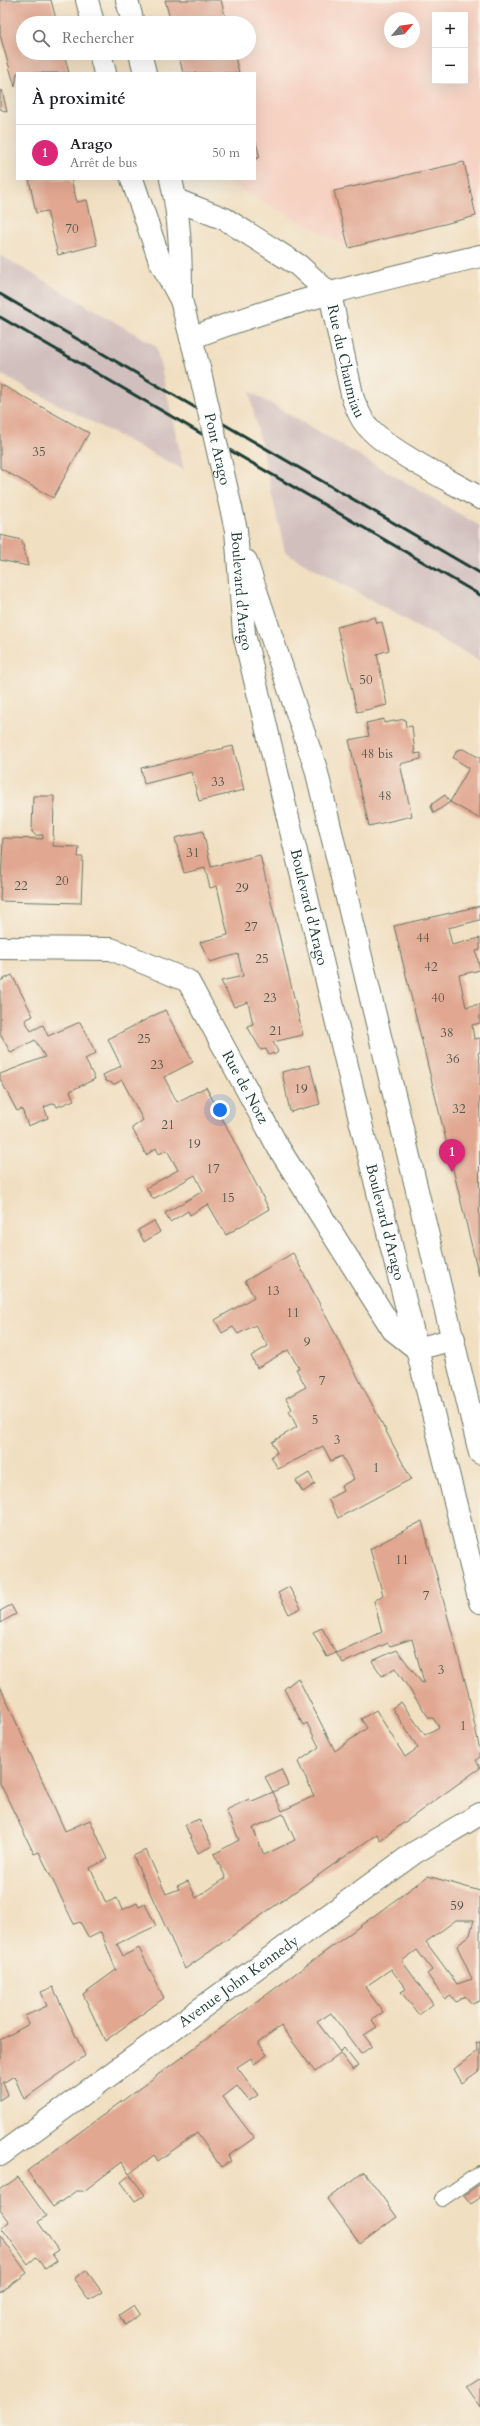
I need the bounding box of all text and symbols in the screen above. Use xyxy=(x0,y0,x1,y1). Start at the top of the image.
north arrow xyxy=(384,12,420,48)
map controls xyxy=(432,12,468,84)
button: + xyxy=(432,12,468,48)
search box xyxy=(16,16,256,60)
icon: search xyxy=(30,27,52,49)
text: Rechercher xyxy=(62,28,134,48)
button: − xyxy=(432,48,468,84)
text: À proximité xyxy=(32,87,126,110)
text: Arago xyxy=(70,134,113,154)
text: 1 xyxy=(42,144,48,162)
text: 50 m xyxy=(212,144,240,162)
text: Arrêt de bus xyxy=(70,154,137,172)
house number: 70 xyxy=(65,220,79,238)
street label: Rue du Chaumiau xyxy=(323,303,370,421)
street label: Pont Arago xyxy=(200,411,235,487)
house number: 35 xyxy=(32,443,46,461)
street label: Boulevard d'Arago xyxy=(226,531,258,652)
house number: 50 xyxy=(359,671,373,689)
house number: 48 bis xyxy=(361,745,393,763)
house number: 33 xyxy=(211,773,225,791)
house number: 48 xyxy=(378,787,392,805)
house number: 31 xyxy=(186,844,200,862)
street label: Boulevard d'Arago xyxy=(286,847,333,967)
house number: 20 xyxy=(55,872,69,890)
house number: 22 xyxy=(14,877,28,895)
house number: 29 xyxy=(235,879,249,897)
house number: 27 xyxy=(244,918,258,936)
house number: 44 xyxy=(416,929,430,947)
house number: 25 xyxy=(255,950,269,968)
house number: 42 xyxy=(424,958,438,976)
house number: 23 xyxy=(263,989,277,1007)
house number: 40 xyxy=(431,989,445,1007)
house number: 21 xyxy=(269,1022,283,1040)
house number: 38 xyxy=(440,1024,454,1042)
house number: 25 xyxy=(137,1030,151,1048)
street label: Rue de Notz xyxy=(217,1047,274,1128)
house number: 36 xyxy=(446,1050,460,1068)
house number: 23 xyxy=(150,1056,164,1074)
house number: 19 xyxy=(294,1080,308,1098)
your location xyxy=(210,1100,230,1120)
house number: 32 xyxy=(452,1100,466,1118)
house number: 21 xyxy=(161,1116,175,1134)
house number: 19 xyxy=(187,1135,201,1153)
pin: 1 xyxy=(439,1139,465,1172)
house number: 17 xyxy=(206,1160,220,1178)
street label: Boulevard d'Arago xyxy=(361,1162,409,1282)
house number: 15 xyxy=(221,1189,235,1207)
house number: 13 xyxy=(266,1282,280,1300)
house number: 11 xyxy=(286,1304,300,1322)
house number: 9 xyxy=(304,1333,311,1351)
house number: 7 xyxy=(319,1372,326,1390)
house number: 5 xyxy=(312,1411,318,1429)
house number: 3 xyxy=(334,1431,340,1449)
house number: 1 xyxy=(373,1459,379,1477)
house number: 11 xyxy=(395,1551,409,1569)
house number: 7 xyxy=(423,1587,430,1605)
house number: 3 xyxy=(438,1661,444,1679)
house number: 1 xyxy=(460,1717,466,1735)
house number: 59 xyxy=(450,1897,464,1915)
street label: Avenue John Kennedy xyxy=(174,1930,303,2032)

